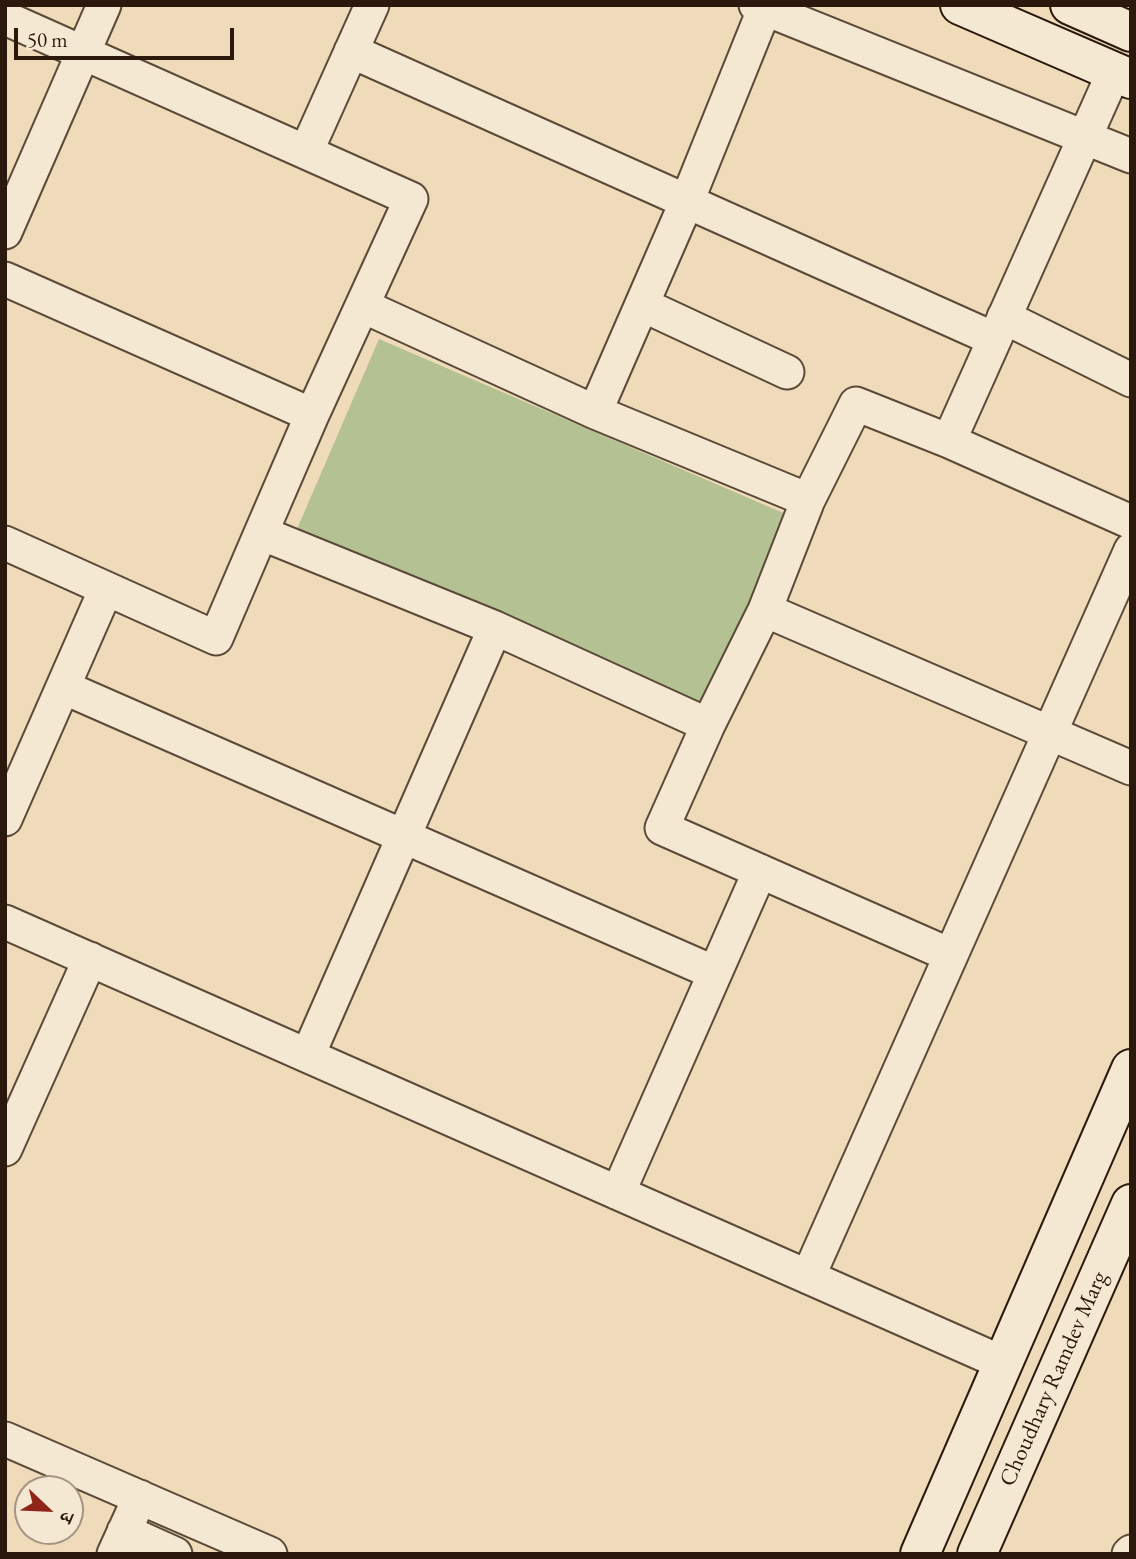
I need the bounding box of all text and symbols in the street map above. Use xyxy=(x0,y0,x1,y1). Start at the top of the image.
scale bar xyxy=(18,14,238,58)
text: 50 m xyxy=(27,26,68,53)
street label: Choudhary Ramdev Marg xyxy=(994,1267,1114,1491)
north arrow xyxy=(14,1475,84,1545)
text: उ xyxy=(54,1508,80,1527)

